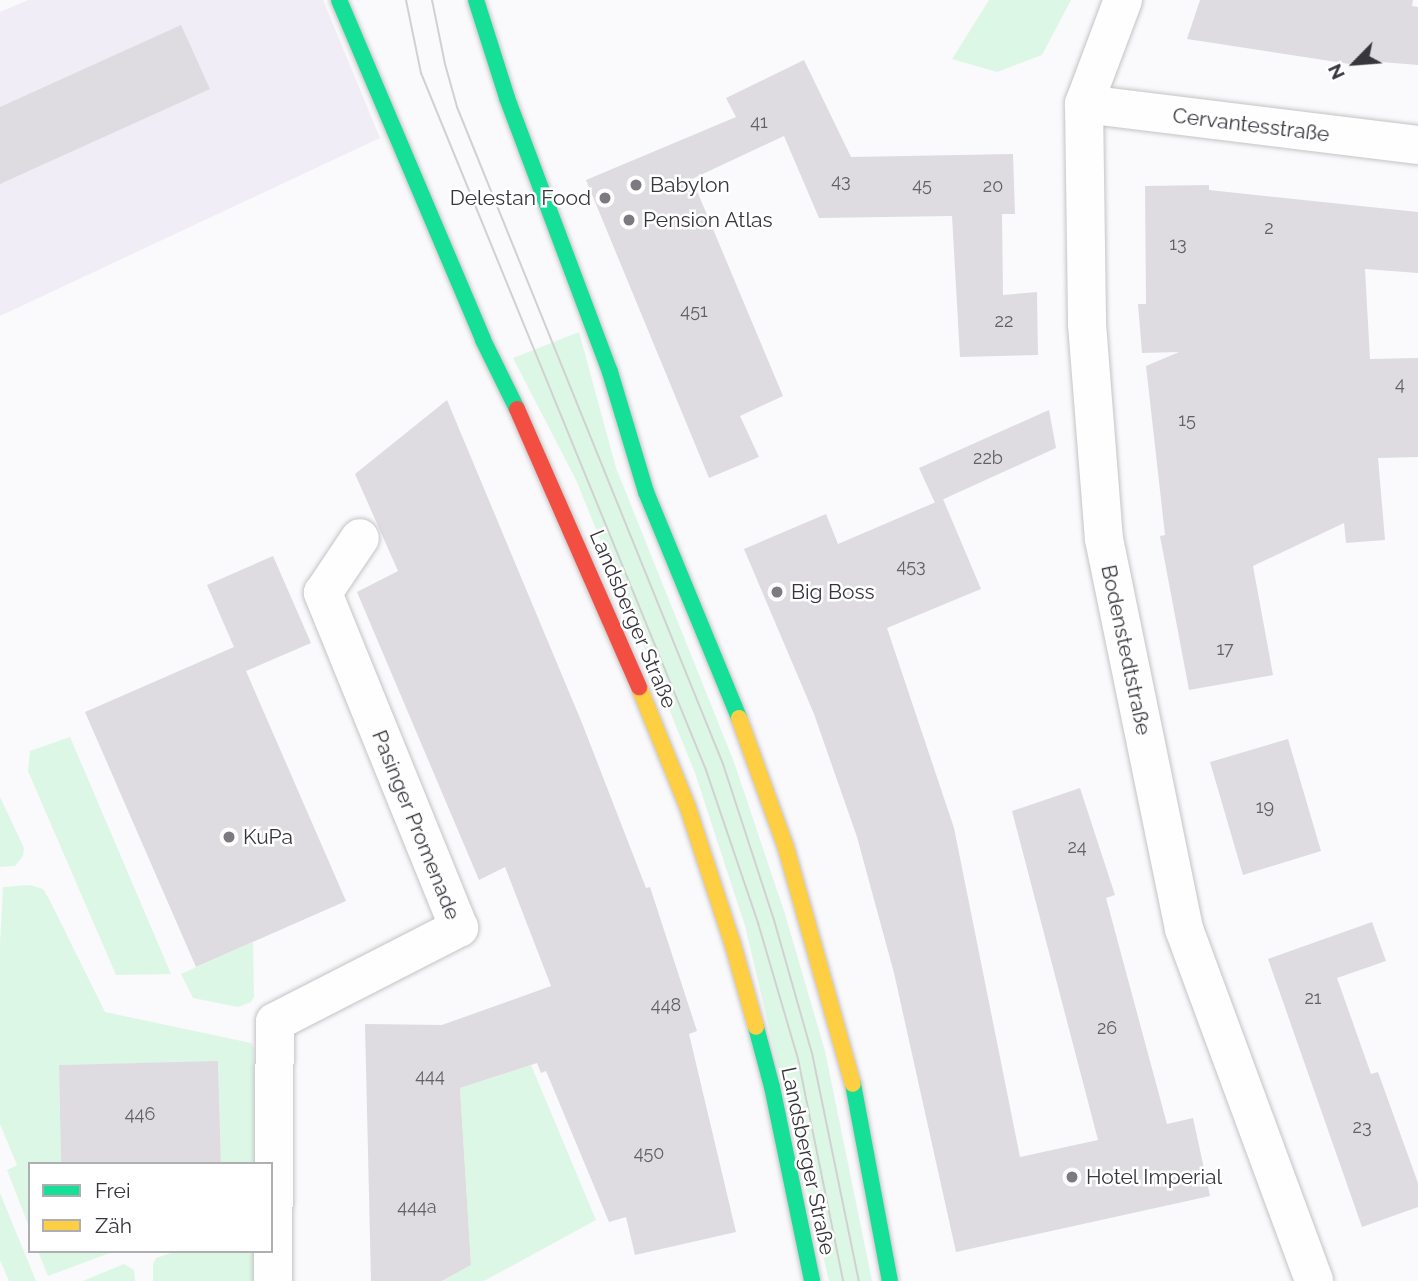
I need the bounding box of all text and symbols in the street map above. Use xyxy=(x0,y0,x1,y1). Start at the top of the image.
north arrow xyxy=(1320,28,1390,98)
text: N xyxy=(1323,61,1349,83)
street label: Cervantesstraße xyxy=(1171,103,1331,147)
house number: 41 xyxy=(750,111,768,133)
house number: 43 xyxy=(831,170,851,192)
place label: Babylon xyxy=(650,172,730,198)
house number: 45 xyxy=(912,174,932,196)
house number: 20 xyxy=(983,175,1003,197)
marker: Babylon xyxy=(628,177,644,193)
place label: Delestan Food xyxy=(450,185,591,211)
marker: Delestan Food xyxy=(597,190,613,206)
place label: Pension Atlas xyxy=(643,207,773,233)
marker: Pension Atlas xyxy=(621,212,637,228)
house number: 2 xyxy=(1264,217,1274,239)
house number: 13 xyxy=(1169,233,1187,255)
house number: 451 xyxy=(680,300,708,322)
house number: 22 xyxy=(995,310,1013,332)
house number: 4 xyxy=(1395,373,1405,395)
house number: 15 xyxy=(1178,409,1196,431)
house number: 22b xyxy=(973,447,1003,469)
street label: Landsberger Straße xyxy=(584,526,682,712)
house number: 453 xyxy=(896,555,926,577)
street label: Bodenstedtstraße xyxy=(1096,563,1156,737)
place label: Big Boss xyxy=(791,579,875,605)
marker: Big Boss xyxy=(769,584,785,600)
house number: 17 xyxy=(1216,638,1234,660)
street label: Pasinger Promenade xyxy=(366,726,466,924)
house number: 19 xyxy=(1256,796,1274,818)
place label: KuPa xyxy=(243,824,293,850)
marker: KuPa xyxy=(221,829,237,845)
house number: 24 xyxy=(1067,836,1087,858)
house number: 21 xyxy=(1304,987,1322,1009)
house number: 448 xyxy=(651,994,681,1016)
house number: 26 xyxy=(1097,1017,1117,1039)
house number: 444 xyxy=(415,1065,445,1087)
street label: Landsberger Straße xyxy=(776,1065,840,1257)
house number: 446 xyxy=(125,1103,155,1125)
house number: 23 xyxy=(1353,1116,1371,1138)
house number: 450 xyxy=(634,1142,664,1164)
legend xyxy=(28,1162,273,1253)
place label: Hotel Imperial xyxy=(1086,1164,1223,1190)
marker: Hotel Imperial xyxy=(1064,1169,1080,1185)
text: Frei xyxy=(95,1178,131,1203)
house number: 444a xyxy=(397,1196,437,1218)
text: Zäh xyxy=(95,1213,132,1238)

